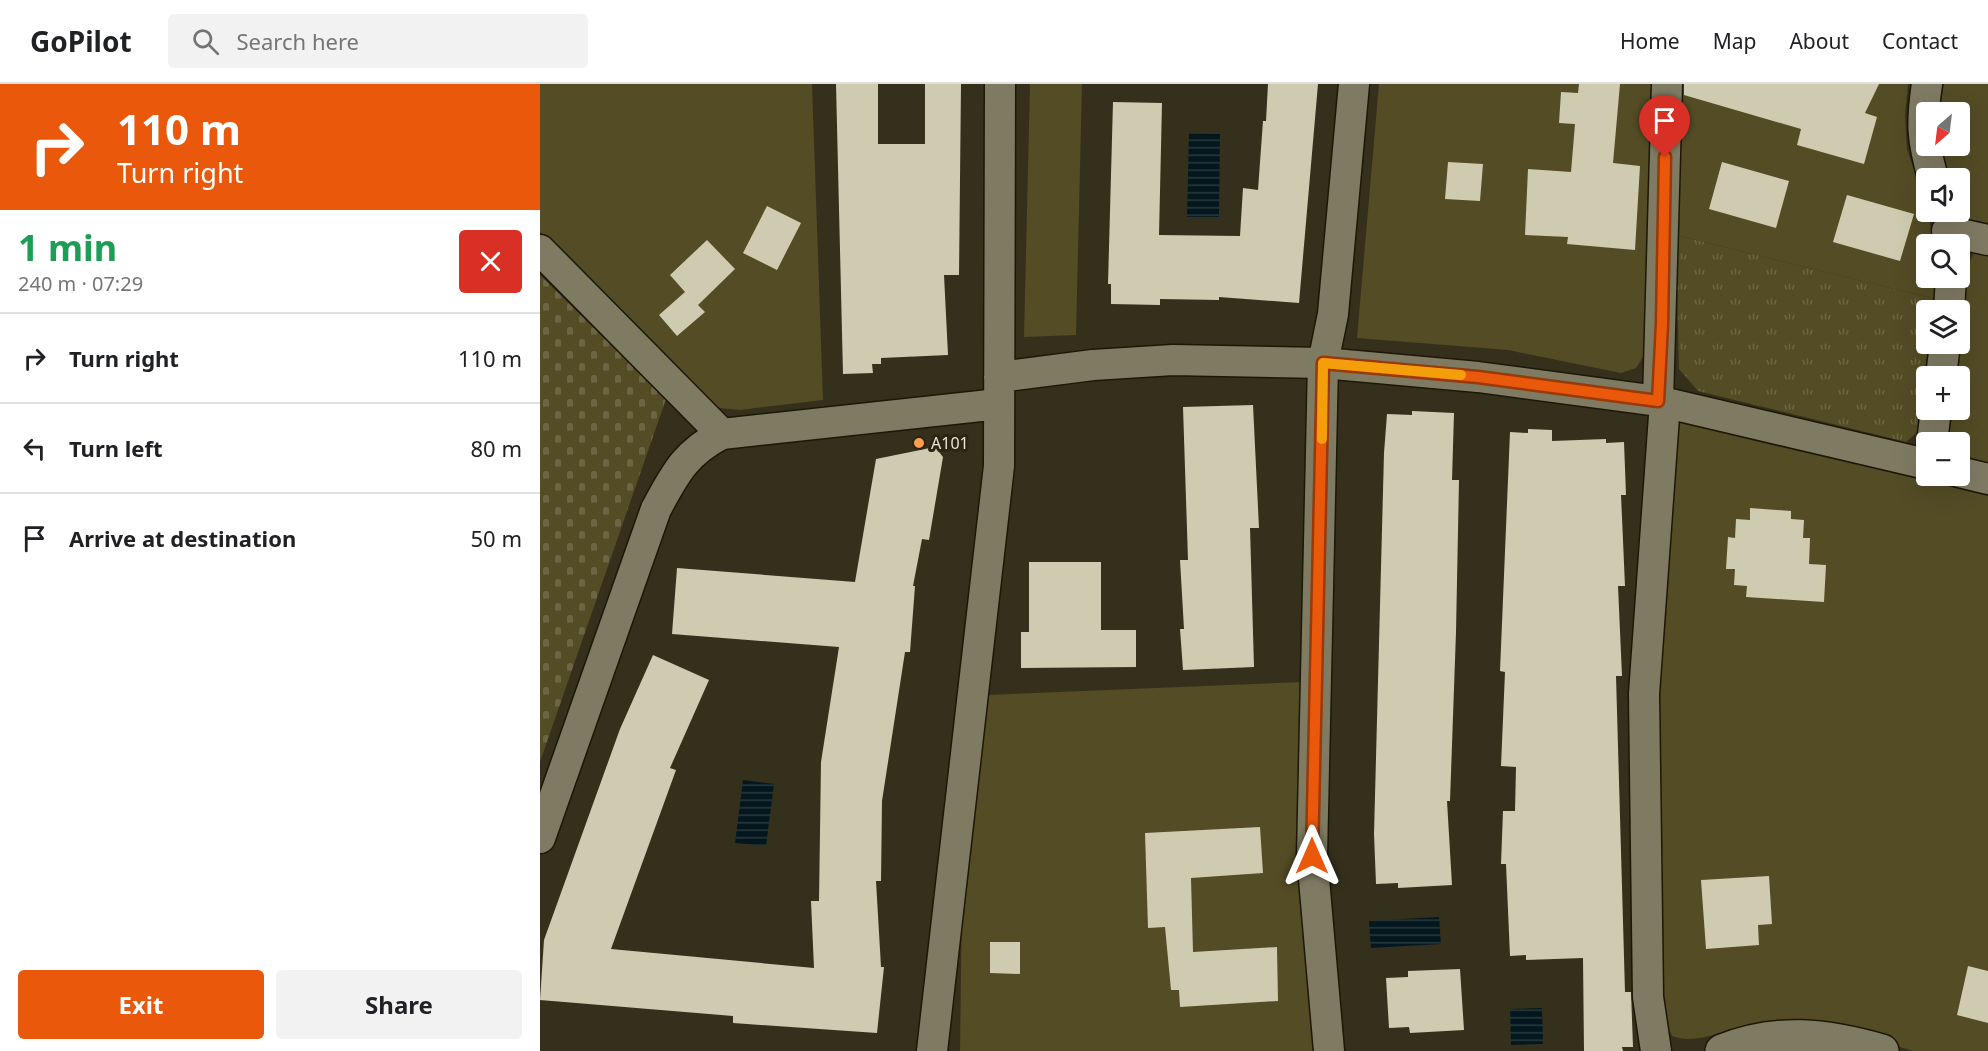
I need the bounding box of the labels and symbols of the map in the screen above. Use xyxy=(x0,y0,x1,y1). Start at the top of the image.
pin xyxy=(1639,95,1690,157)
north arrow xyxy=(1916,102,1970,156)
place label: A101 xyxy=(931,432,969,454)
marker: A101 xyxy=(912,436,926,450)
position arrow xyxy=(1280,824,1344,888)

